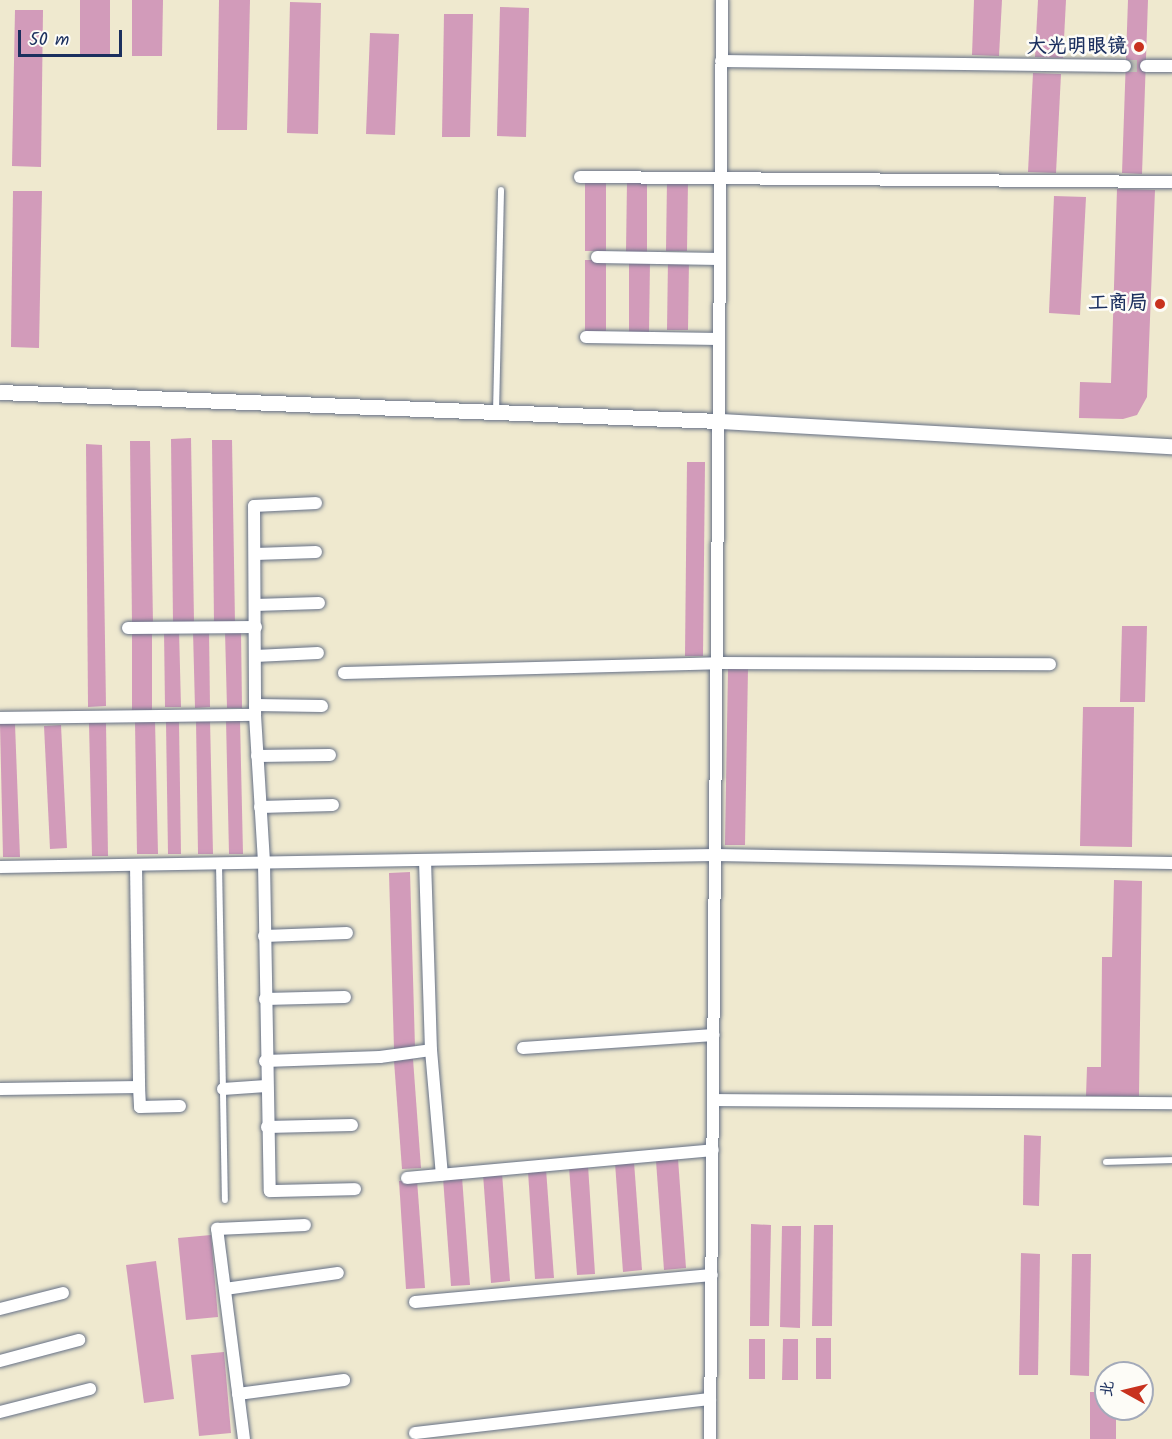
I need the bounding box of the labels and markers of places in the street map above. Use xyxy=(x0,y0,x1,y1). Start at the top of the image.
place label: 大光明眼镜 xyxy=(1027,35,1127,59)
marker: 大光明眼镜 xyxy=(1132,40,1146,54)
place label: 工商局 xyxy=(1088,292,1148,316)
marker: 工商局 xyxy=(1153,297,1167,311)

